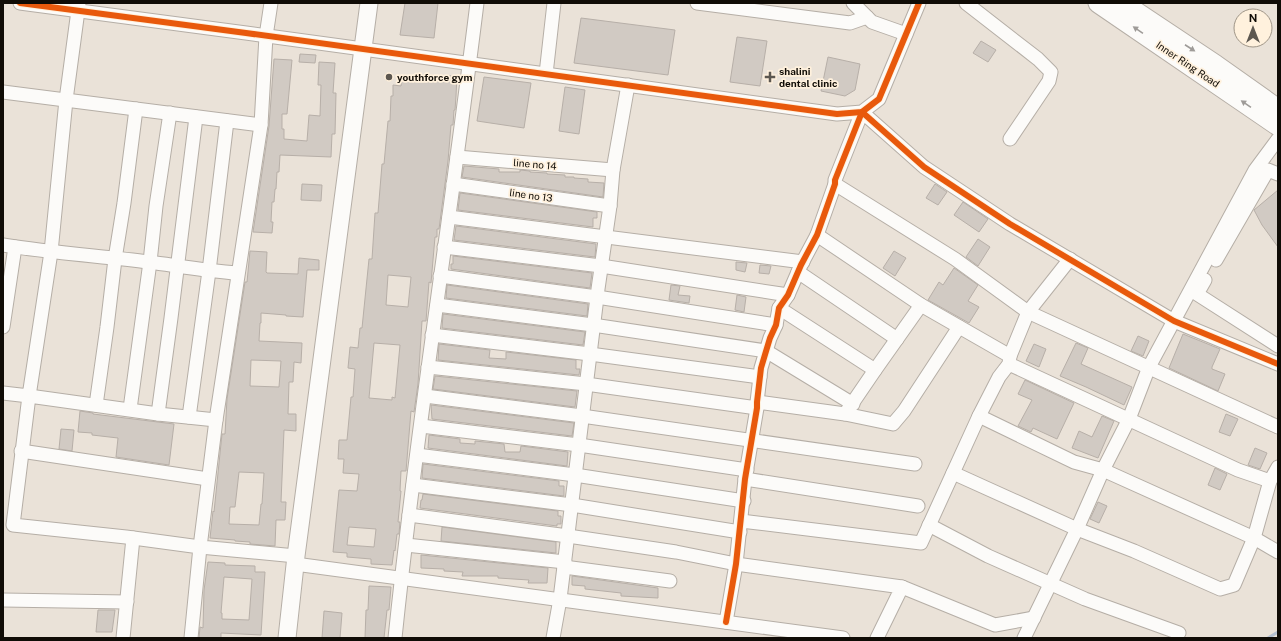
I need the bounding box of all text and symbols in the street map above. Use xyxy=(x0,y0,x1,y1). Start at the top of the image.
north arrow xyxy=(1233,8,1273,48)
text: N xyxy=(1249,12,1257,24)
one-way arrow xyxy=(1133,26,1144,34)
street label: Inner Ring Road xyxy=(1154,38,1222,90)
one-way arrow xyxy=(1185,44,1195,52)
place label: shalini dental clinic xyxy=(779,65,838,89)
place label: youthforce gym xyxy=(397,71,472,83)
marker: shalini dental clinic xyxy=(764,71,776,83)
marker: youthforce gym xyxy=(384,72,394,82)
one-way arrow xyxy=(1240,100,1252,107)
street label: line no 14 xyxy=(513,156,557,172)
street label: line no 13 xyxy=(509,186,553,204)

